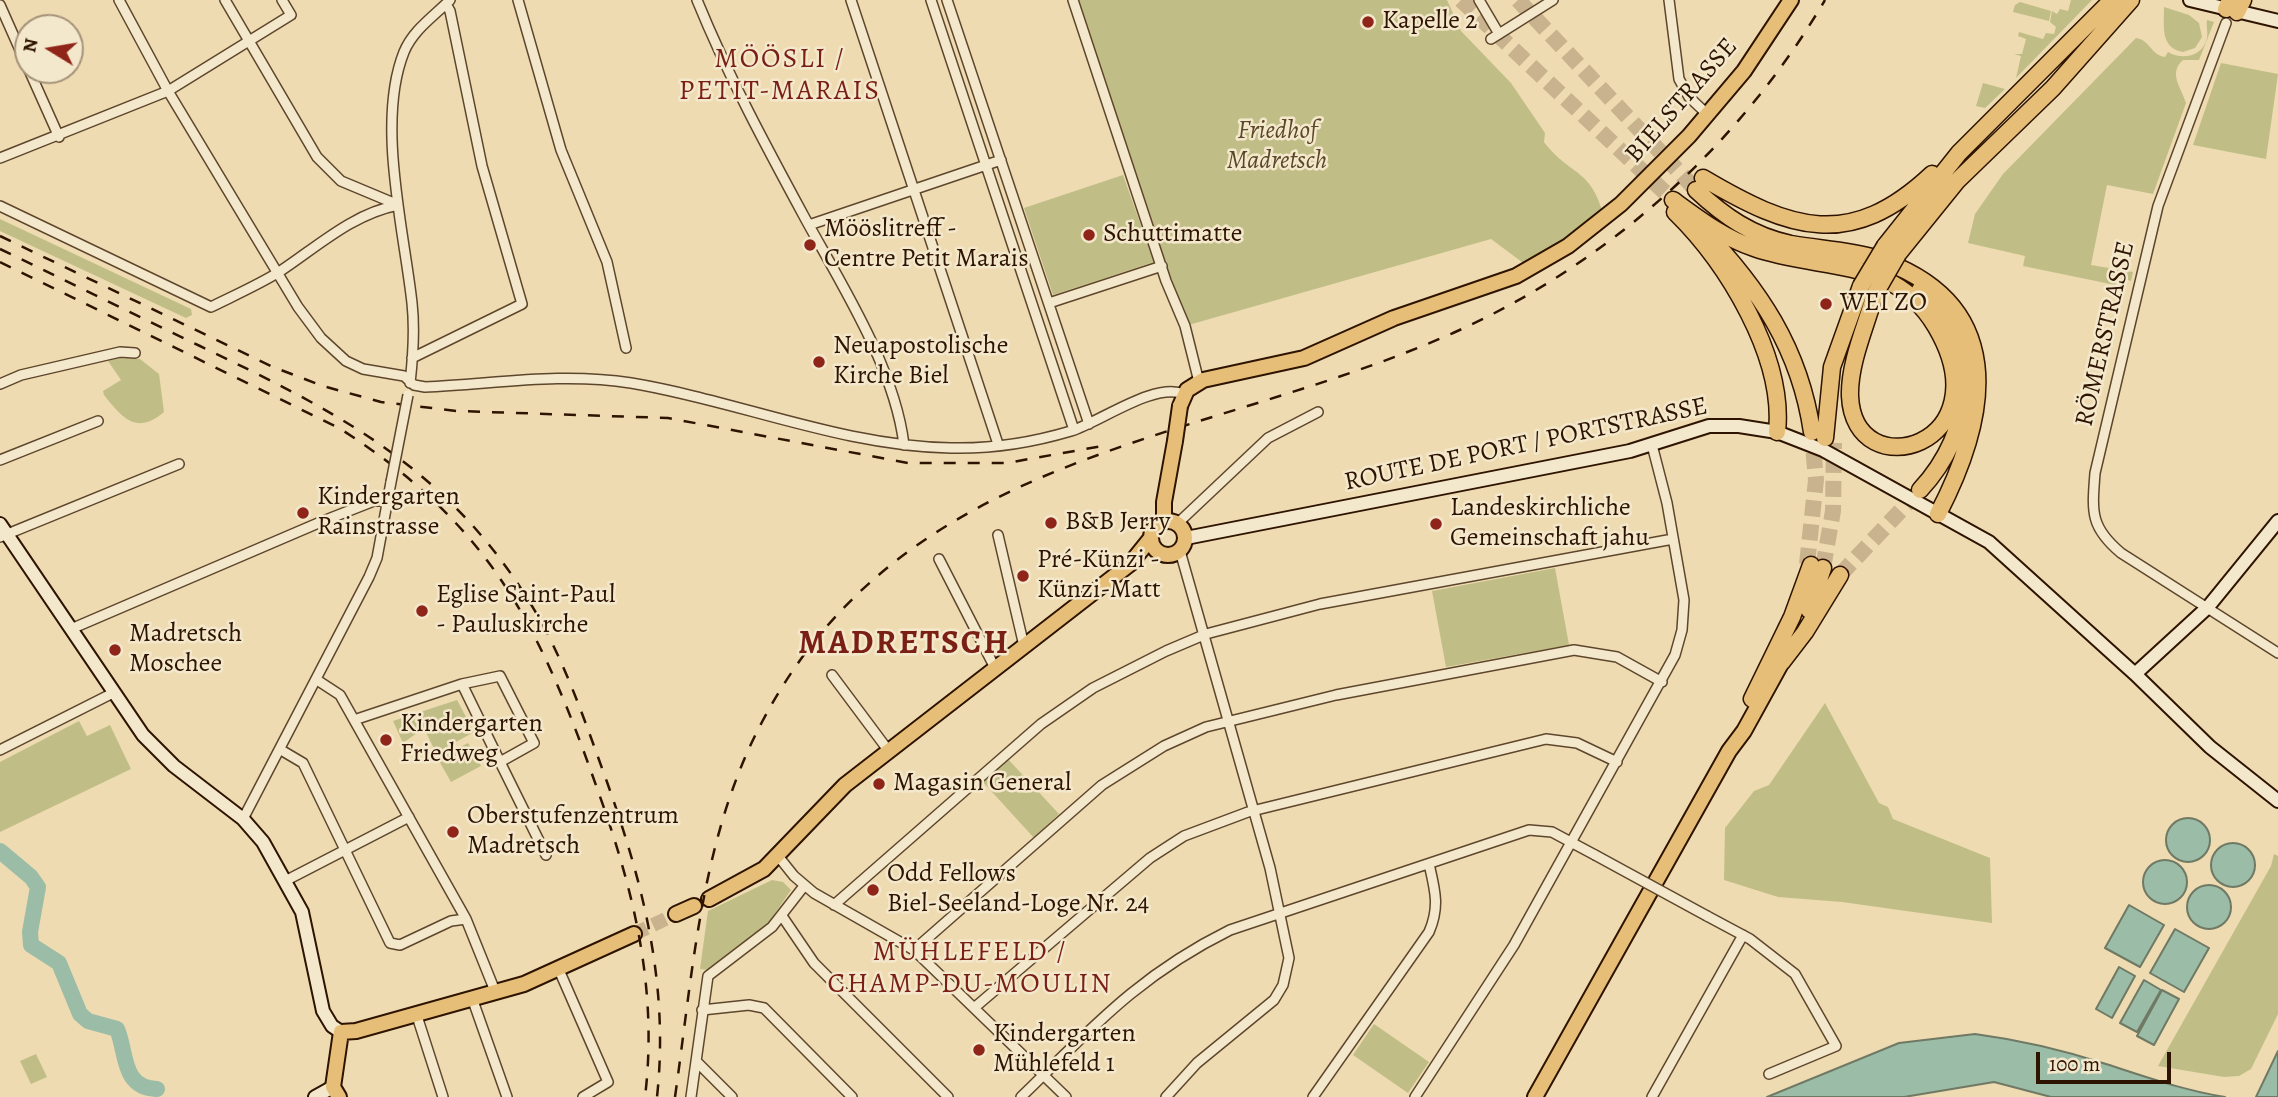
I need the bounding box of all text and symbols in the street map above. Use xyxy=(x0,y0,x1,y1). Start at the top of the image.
place label: Kapelle 2 xyxy=(1382,6,1477,38)
north arrow xyxy=(14,14,84,84)
marker: Kapelle 2 xyxy=(1360,14,1376,30)
street label: BIELSTRASSE xyxy=(1619,32,1745,170)
text: N xyxy=(16,36,44,55)
district label: MÖÖSLI / PETIT-MARAIS xyxy=(680,43,880,109)
park label: Friedhof Madretsch xyxy=(1227,116,1327,178)
place label: Mööslitreff - Centre Petit Marais xyxy=(824,214,1029,276)
place label: Schuttimatte xyxy=(1103,219,1242,251)
marker: Schuttimatte xyxy=(1081,227,1097,243)
marker: Mööslitreff - Centre Petit Marais xyxy=(802,237,818,253)
street label: RÖMERSTRASSE xyxy=(2070,238,2142,430)
place label: WEI ZO xyxy=(1840,288,1927,320)
marker: WEI ZO xyxy=(1818,296,1834,312)
place label: Neuapostolische Kirche Biel xyxy=(833,331,1008,392)
marker: Neuapostolische Kirche Biel xyxy=(811,354,827,370)
street label: ROUTE DE PORT / PORTSTRASSE xyxy=(1342,391,1710,499)
place label: Kindergarten Rainstrasse xyxy=(317,482,460,544)
place label: Landeskirchliche Gemeinschaft jahu xyxy=(1450,493,1649,554)
marker: Kindergarten Rainstrasse xyxy=(295,505,311,521)
place label: B&B Jerry xyxy=(1065,507,1170,539)
marker: B&B Jerry xyxy=(1043,515,1059,531)
marker: Landeskirchliche Gemeinschaft jahu xyxy=(1428,516,1444,532)
place label: Pré-Künzi - Künzi-Matt xyxy=(1037,545,1161,606)
marker: Pré-Künzi - Künzi-Matt xyxy=(1015,568,1031,584)
place label: Eglise Saint-Paul - Pauluskirche xyxy=(436,580,615,642)
marker: Eglise Saint-Paul - Pauluskirche xyxy=(414,603,430,619)
place label: Madretsch Moschee xyxy=(129,619,242,680)
district label: MADRETSCH xyxy=(799,625,1009,665)
marker: Madretsch Moschee xyxy=(107,642,123,658)
place label: Kindergarten Friedweg xyxy=(400,709,543,770)
marker: Kindergarten Friedweg xyxy=(378,732,394,748)
place label: Magasin General xyxy=(893,768,1071,800)
marker: Magasin General xyxy=(871,776,887,792)
place label: Oberstufenzentrum Madretsch xyxy=(467,801,679,862)
marker: Oberstufenzentrum Madretsch xyxy=(445,824,461,840)
place label: Odd Fellows Biel-Seeland-Loge Nr. 24 xyxy=(887,859,1149,920)
marker: Odd Fellows Biel-Seeland-Loge Nr. 24 xyxy=(865,882,881,898)
district label: MÜHLEFELD / CHAMP-DU-MOULIN xyxy=(829,936,1111,1002)
place label: Kindergarten Mühlefeld 1 xyxy=(993,1019,1136,1080)
scale bar xyxy=(2040,1038,2175,1082)
marker: Kindergarten Mühlefeld 1 xyxy=(971,1042,987,1058)
text: 100 m xyxy=(2049,1050,2100,1078)

